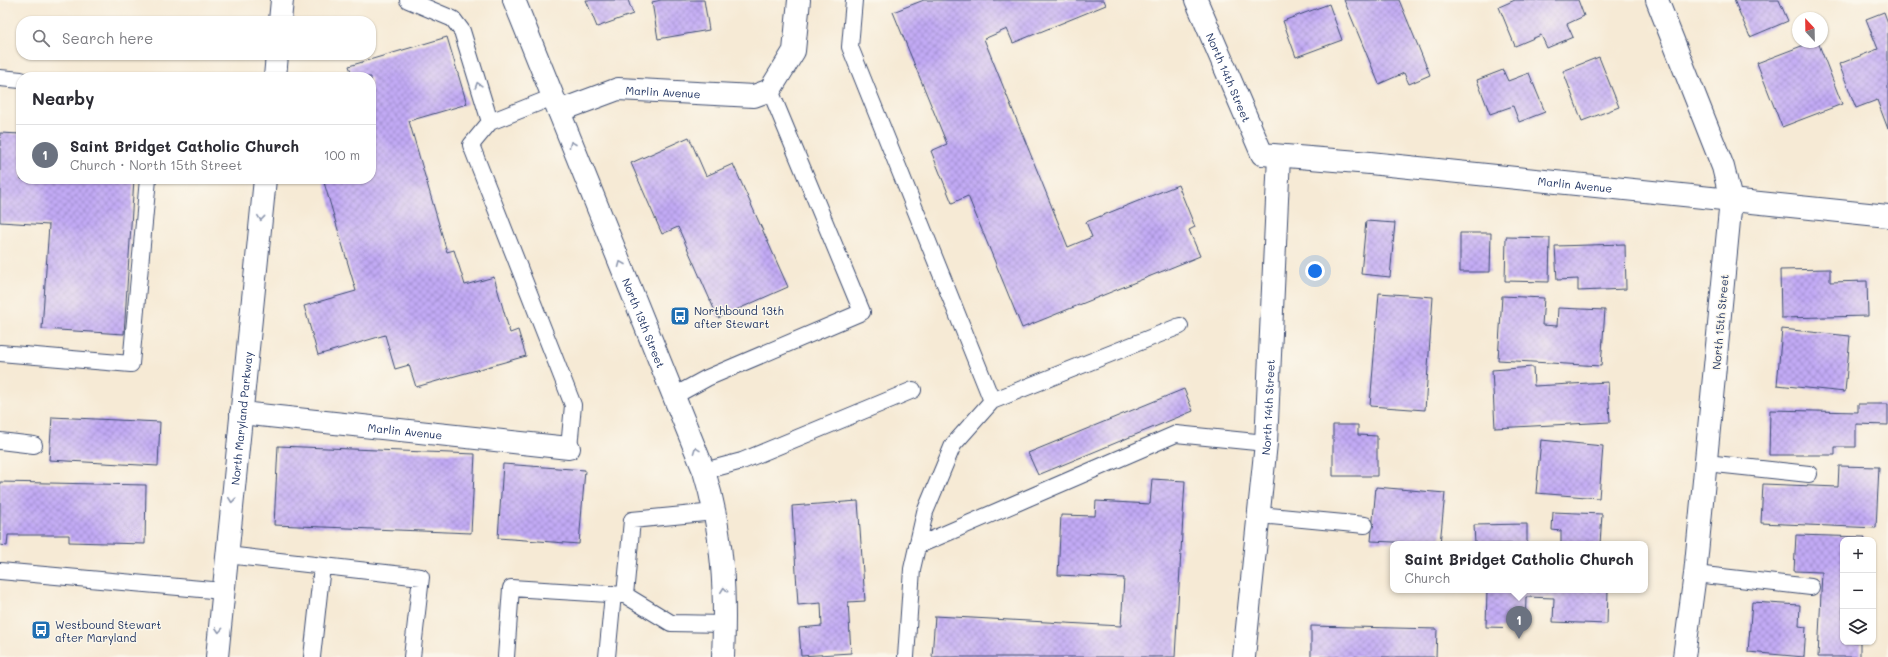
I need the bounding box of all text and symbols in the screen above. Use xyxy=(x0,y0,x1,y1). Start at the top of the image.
north arrow xyxy=(1792,12,1828,48)
search box xyxy=(16,16,376,60)
icon: search xyxy=(30,27,52,49)
text: Search here xyxy=(62,28,153,48)
street label: North 14th Street xyxy=(1203,30,1255,124)
one-way arrow xyxy=(474,82,483,89)
street label: Marlin Avenue xyxy=(625,82,701,101)
text: Nearby xyxy=(32,87,94,109)
text: Saint Bridget Catholic Church xyxy=(70,136,299,156)
one-way arrow xyxy=(569,140,577,148)
text: 1 xyxy=(42,146,48,163)
text: 100 m xyxy=(324,146,360,163)
text: Church · North 15th Street xyxy=(70,156,242,173)
street label: Marlin Avenue xyxy=(1537,173,1613,195)
one-way arrow xyxy=(256,215,265,221)
one-way arrow xyxy=(617,261,625,268)
your location xyxy=(1305,261,1325,281)
street label: North 15th Street xyxy=(1708,274,1732,370)
street label: North 13th Street xyxy=(619,276,669,370)
place label: Northbound 13th after Stewart xyxy=(694,303,784,331)
bus stop icon: Northbound 13th after Stewart xyxy=(669,305,691,327)
street label: North Maryland Parkway xyxy=(227,350,255,486)
street label: North 14th Street xyxy=(1257,359,1277,456)
street label: Marlin Avenue xyxy=(367,419,443,442)
one-way arrow xyxy=(692,446,700,453)
one-way arrow xyxy=(228,497,237,503)
map controls xyxy=(1840,537,1876,645)
button: + xyxy=(1840,537,1876,573)
popup xyxy=(1390,541,1648,593)
text: Saint Bridget Catholic Church xyxy=(1404,549,1634,569)
text: Church xyxy=(1404,569,1450,586)
button: − xyxy=(1840,573,1876,609)
one-way arrow xyxy=(719,587,728,593)
pin: 1 xyxy=(1506,606,1532,639)
button: layers xyxy=(1840,609,1876,645)
place label: Westbound Stewart after Maryland xyxy=(55,617,162,645)
bus stop icon: Westbound Stewart after Maryland xyxy=(30,619,52,641)
one-way arrow xyxy=(215,627,224,633)

